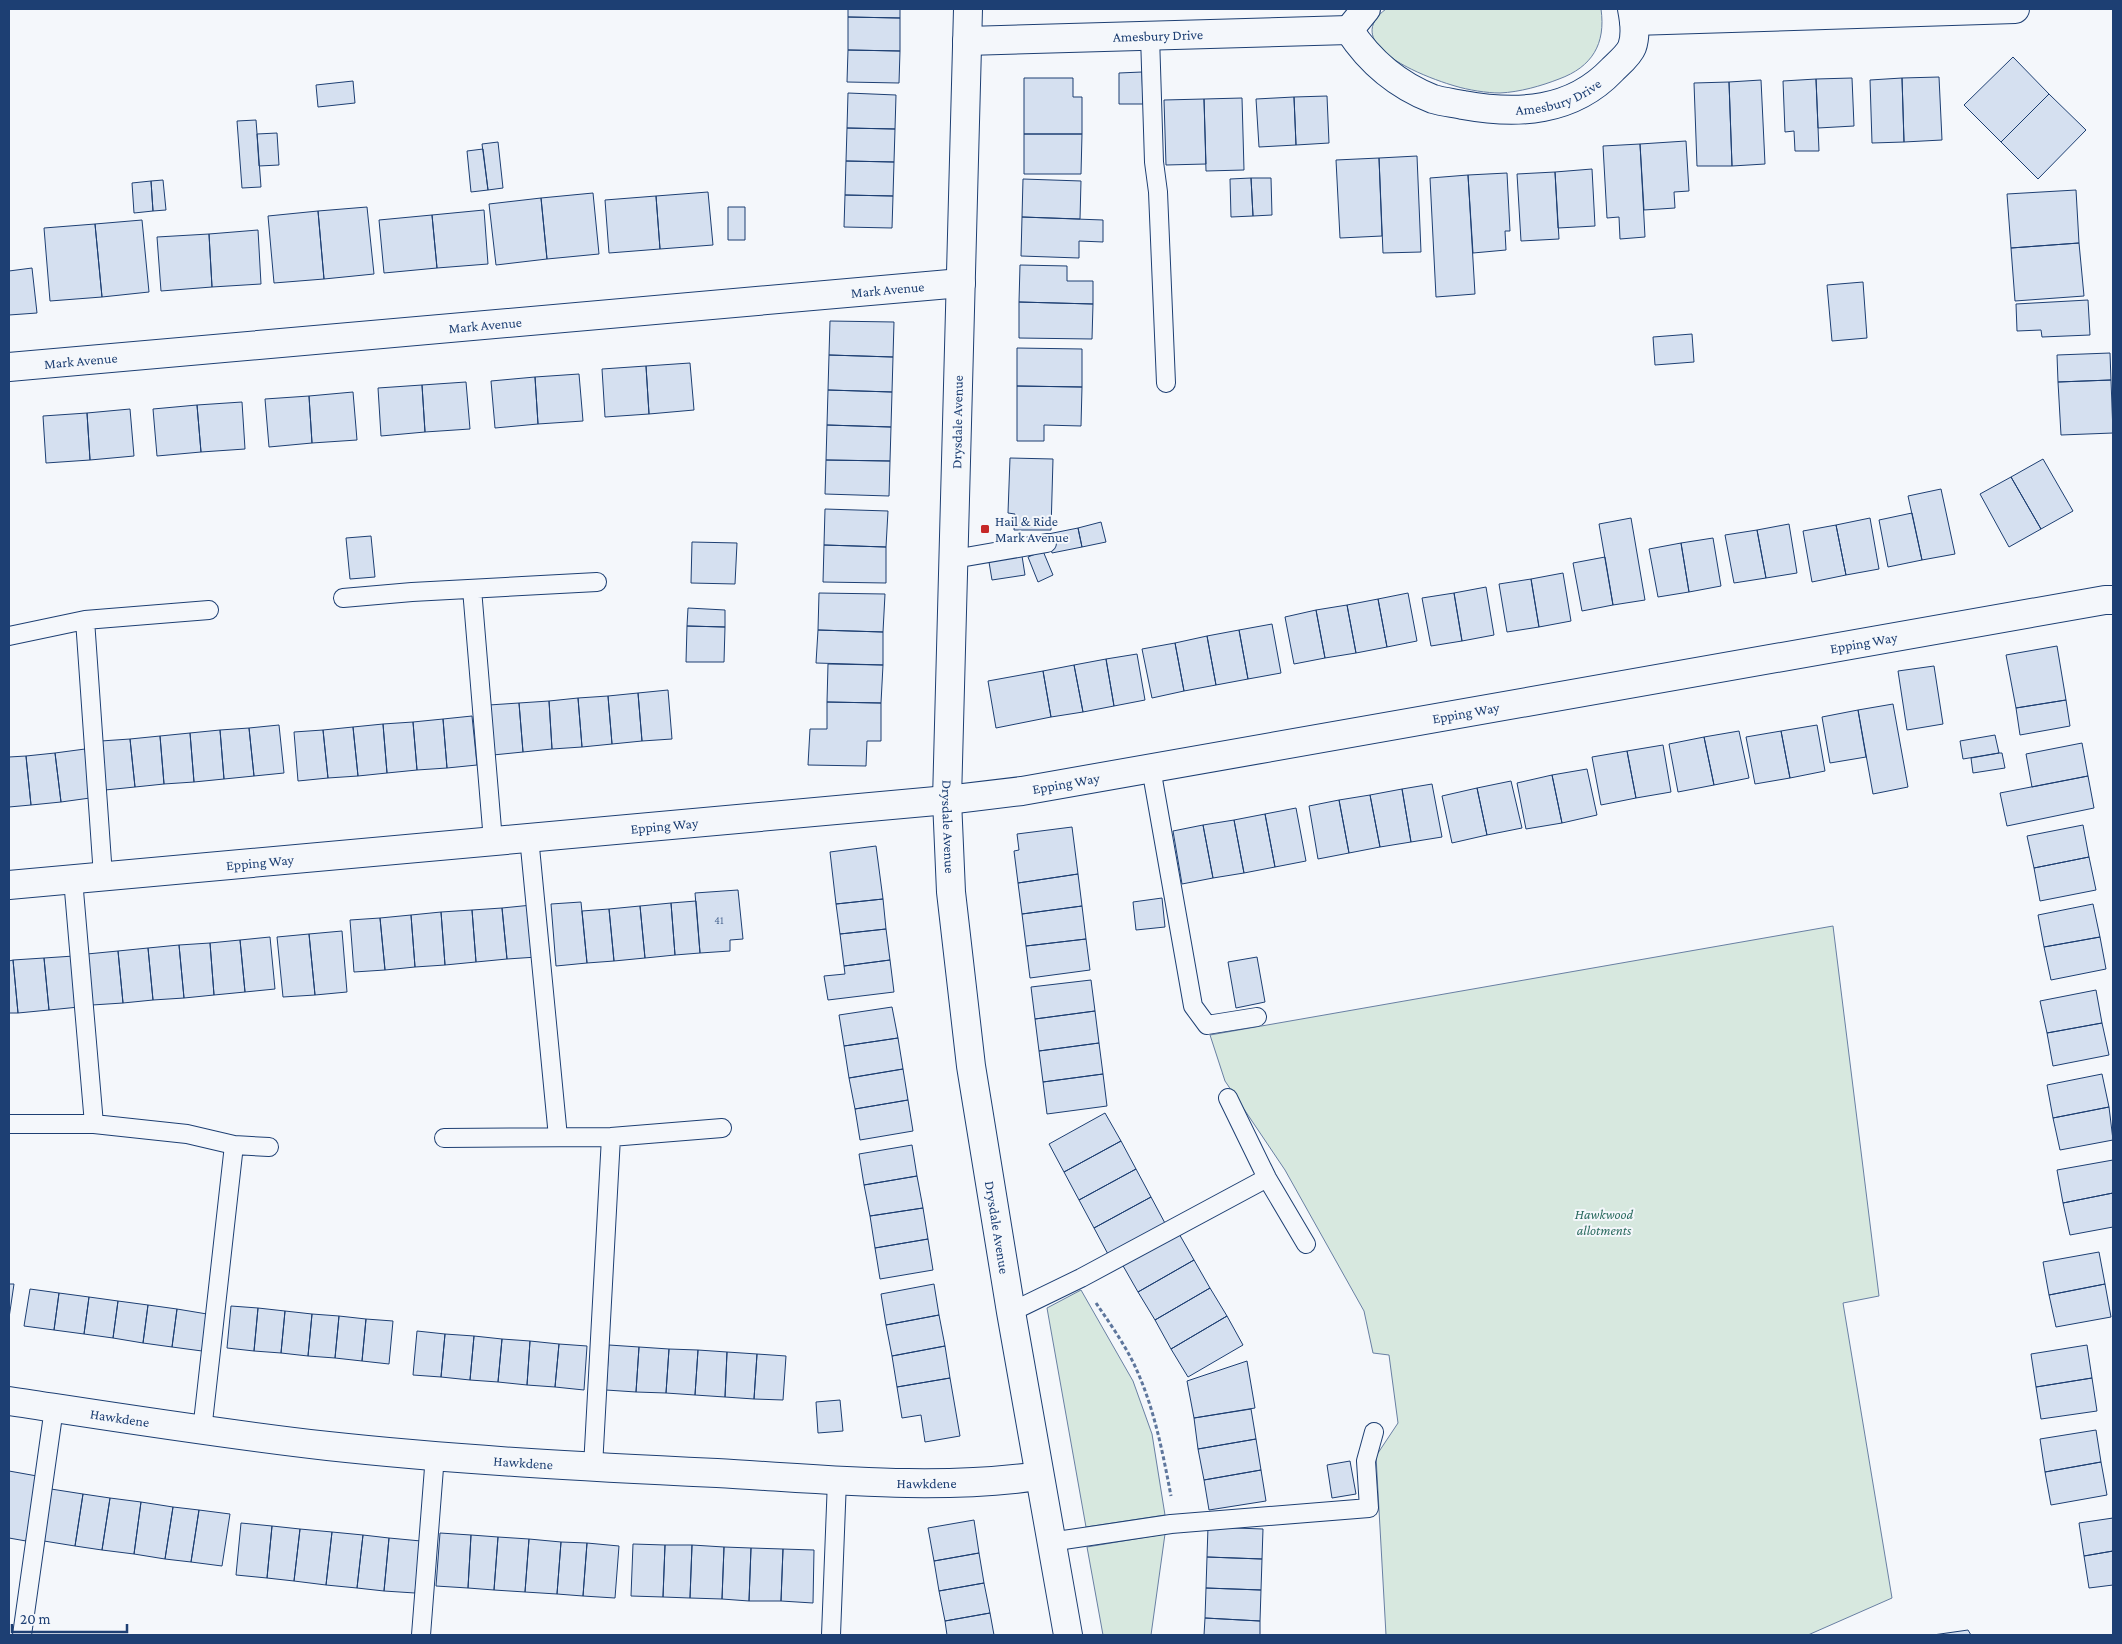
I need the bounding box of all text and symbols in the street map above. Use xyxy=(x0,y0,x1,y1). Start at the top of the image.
street label: Amesbury Drive xyxy=(1113,26,1203,45)
street label: Amesbury Drive xyxy=(1515,75,1604,118)
street label: Mark Avenue xyxy=(850,278,925,301)
street label: Mark Avenue xyxy=(448,314,523,336)
street label: Mark Avenue xyxy=(43,349,118,372)
street label: Drysdale Avenue xyxy=(948,375,966,469)
place label: Hail & Ride Mark Avenue xyxy=(995,513,1069,545)
marker: Hail & Ride Mark Avenue xyxy=(979,523,991,535)
street label: Epping Way xyxy=(1829,629,1899,656)
street label: Epping Way xyxy=(1431,699,1501,727)
street label: Epping Way xyxy=(1031,769,1101,797)
street label: Drysdale Avenue xyxy=(939,780,958,874)
street label: Epping Way xyxy=(630,815,699,837)
street label: Epping Way xyxy=(225,851,295,873)
house number: 41 xyxy=(714,914,724,926)
street label: Drysdale Avenue xyxy=(982,1180,1013,1275)
park label: Hawkwood allotments xyxy=(1575,1206,1634,1238)
street label: Hawkdene xyxy=(89,1405,150,1430)
street label: Hawkdene xyxy=(493,1453,553,1472)
street label: Hawkdene xyxy=(897,1475,957,1491)
scale bar xyxy=(12,1602,128,1634)
text: 20 m xyxy=(20,1611,51,1627)

